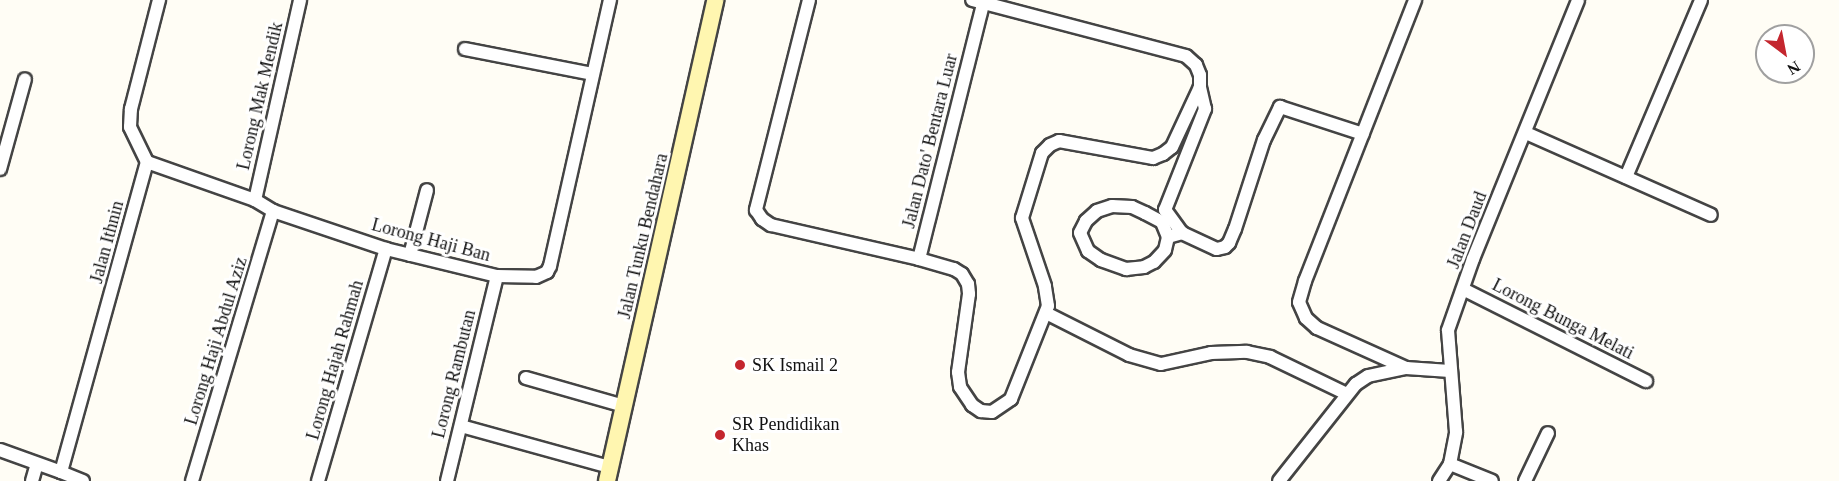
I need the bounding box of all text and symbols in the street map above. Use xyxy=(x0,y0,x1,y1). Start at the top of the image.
street label: Lorong Mak Mendik xyxy=(231,14,289,178)
north arrow xyxy=(1755,24,1815,84)
street label: Jalan Dato' Bentara Luar xyxy=(895,39,965,243)
text: N xyxy=(1784,58,1803,78)
street label: Jalan Tunku Bendahara xyxy=(610,137,676,335)
street label: Jalan Daud xyxy=(1440,182,1494,278)
street label: Jalan Ithnin xyxy=(84,191,130,293)
street label: Lorong Haji Ban xyxy=(364,212,498,268)
street label: Lorong Haji Abdul Aziz xyxy=(178,249,254,433)
street label: Lorong Hajah Rahmah xyxy=(299,267,371,453)
street label: Lorong Bunga Melati xyxy=(1481,270,1645,368)
street label: Lorong Rambutan xyxy=(425,298,483,450)
place label: SK Ismail 2 xyxy=(752,354,843,376)
marker: SK Ismail 2 xyxy=(733,358,747,372)
place label: SR Pendidikan Khas xyxy=(732,414,853,456)
marker: SR Pendidikan Khas xyxy=(713,428,727,442)

